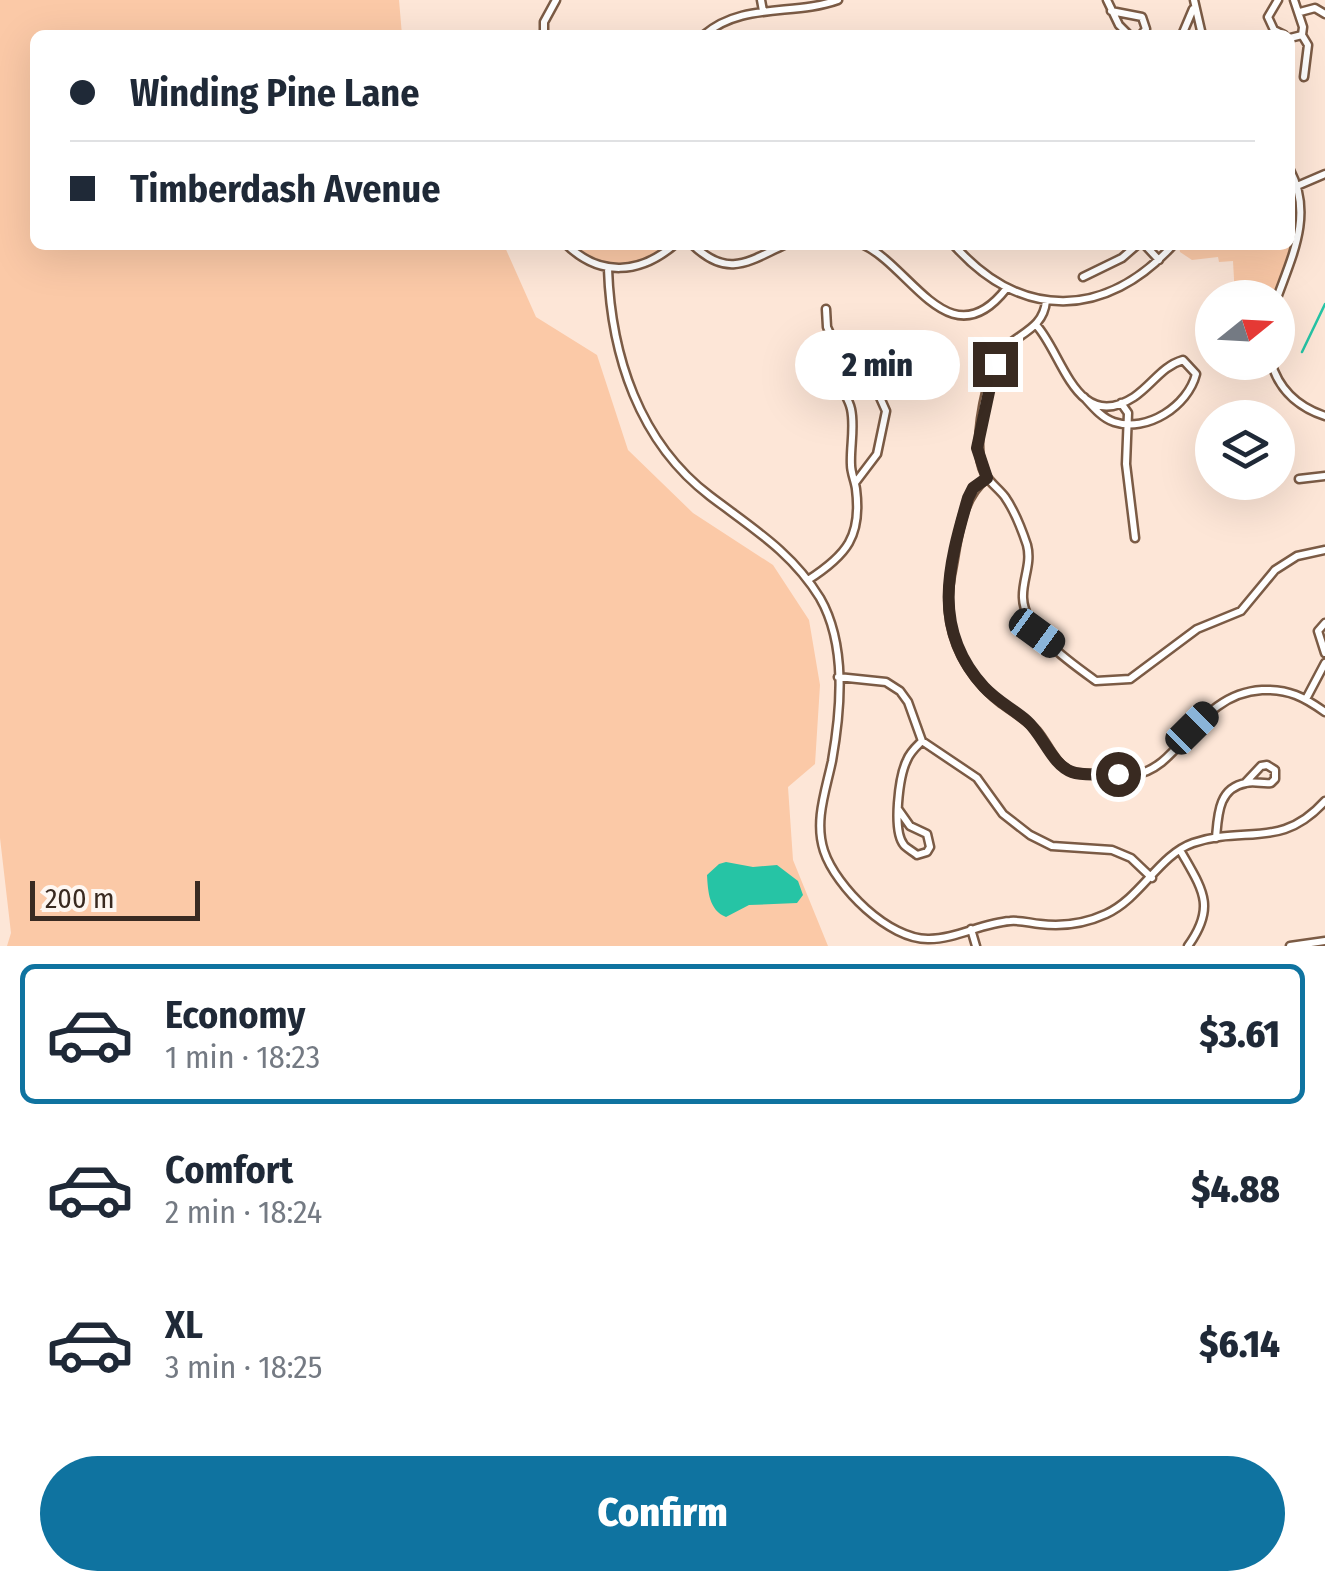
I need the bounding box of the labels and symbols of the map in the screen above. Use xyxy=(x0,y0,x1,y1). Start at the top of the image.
north arrow xyxy=(1195,280,1295,380)
callout: 2 min xyxy=(795,329,960,399)
route end xyxy=(973,342,1018,387)
car xyxy=(1004,603,1070,663)
car xyxy=(1160,696,1224,760)
route start xyxy=(1096,752,1141,797)
scale bar xyxy=(30,876,200,920)

